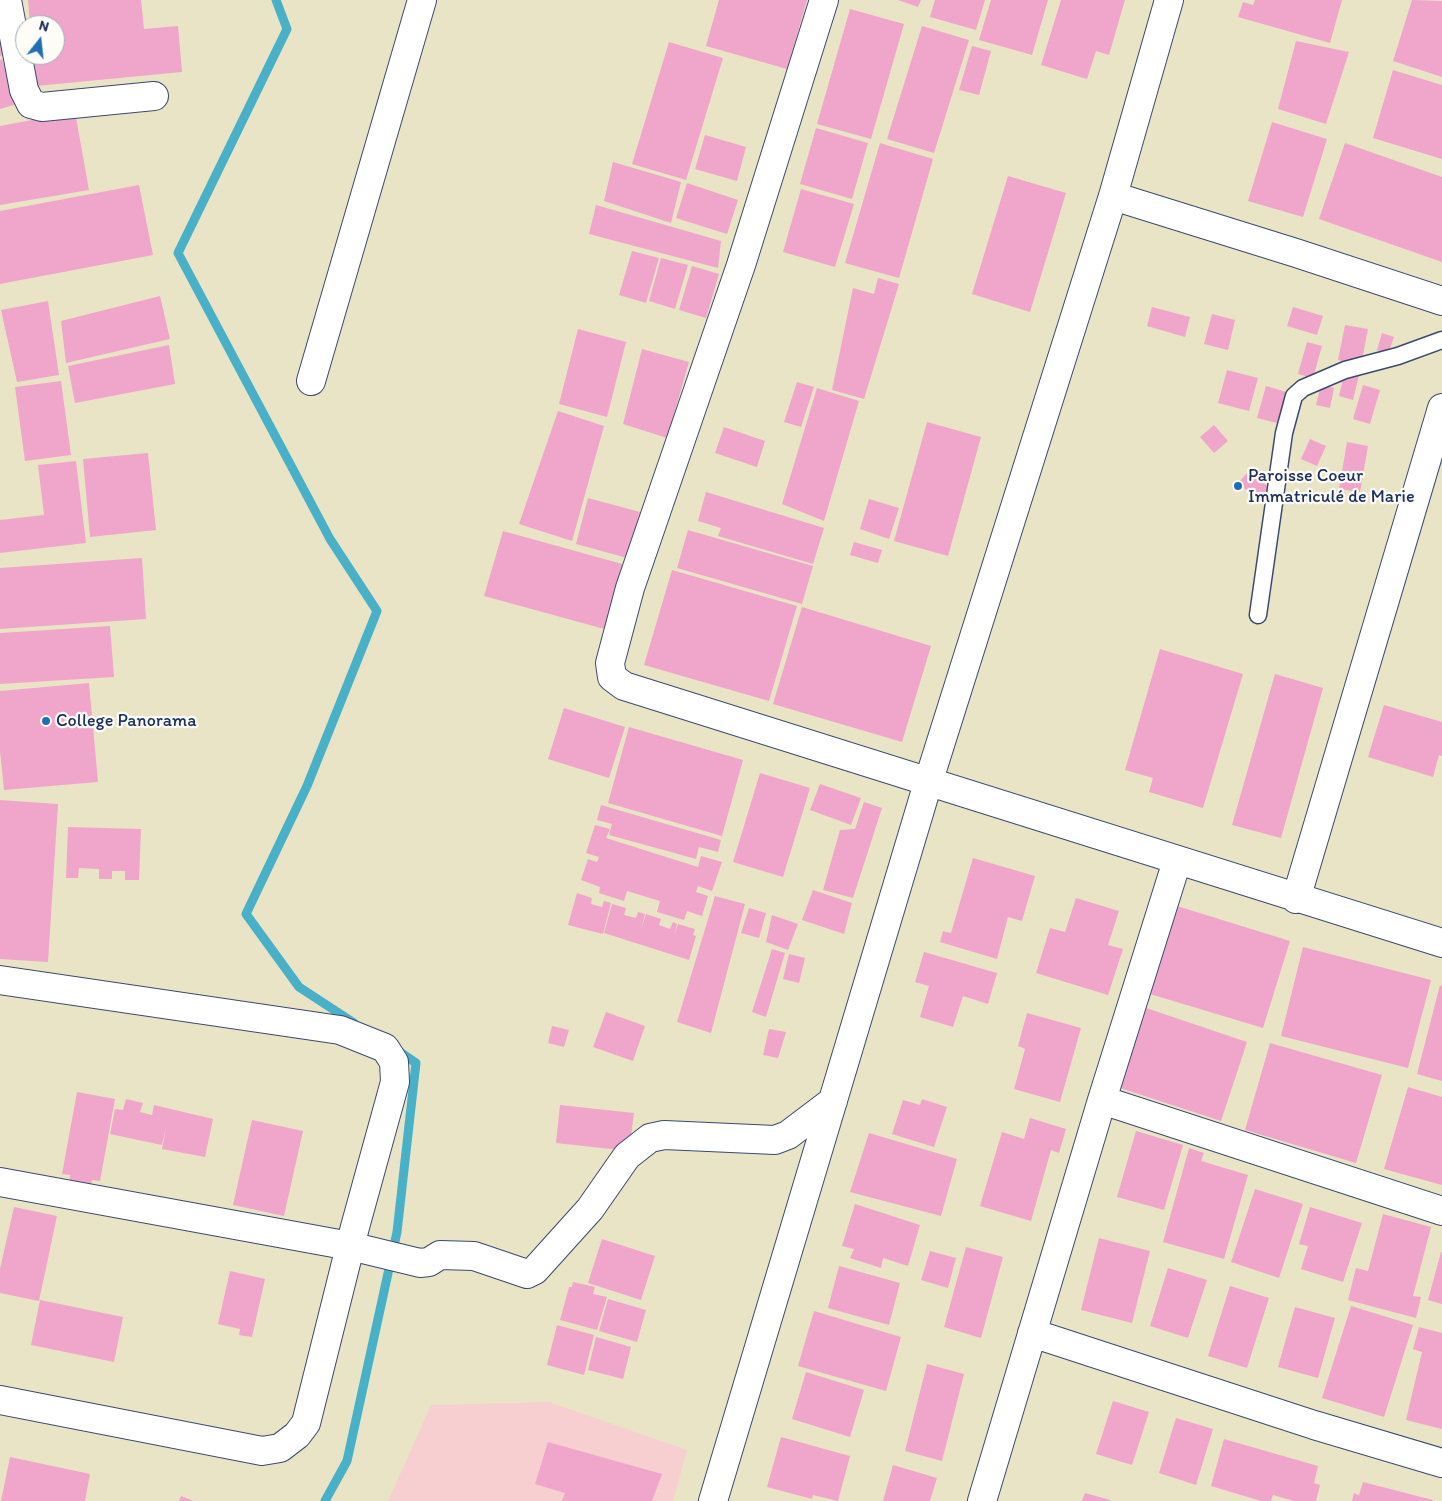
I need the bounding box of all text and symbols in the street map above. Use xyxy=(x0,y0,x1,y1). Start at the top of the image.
north arrow xyxy=(15,15,65,65)
text: N xyxy=(37,17,51,36)
place label: Paroisse Coeur Immatriculé de Marie xyxy=(1248,465,1415,508)
marker: Paroisse Coeur Immatriculé de Marie xyxy=(1232,480,1244,492)
place label: College Panorama xyxy=(56,710,197,732)
marker: College Panorama xyxy=(40,715,52,727)

